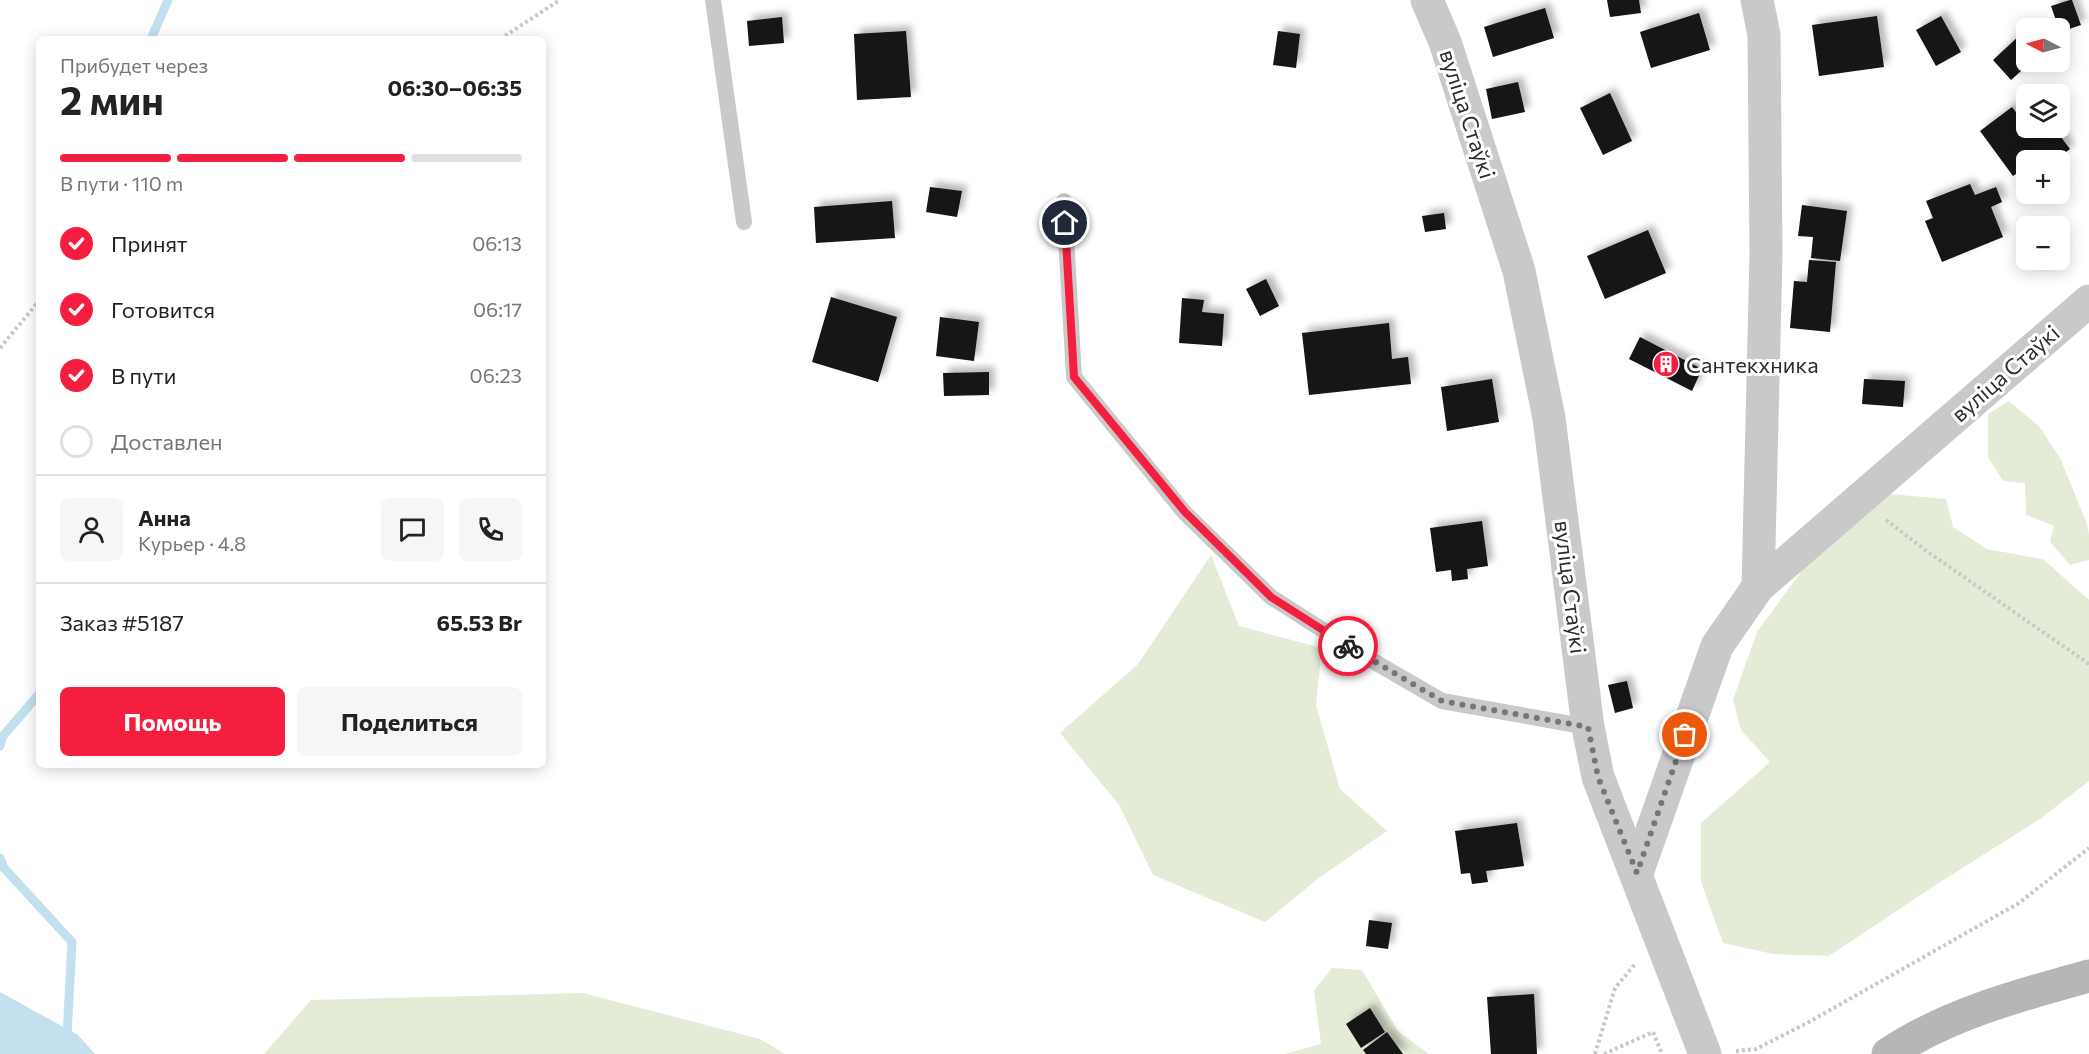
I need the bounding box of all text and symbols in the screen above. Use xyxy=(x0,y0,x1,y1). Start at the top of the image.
north arrow xyxy=(2016,18,2070,72)
map controls xyxy=(2016,18,2070,270)
street label: вуліца Стаўкі xyxy=(1434,46,1502,182)
text: Прибудет через xyxy=(60,53,208,77)
text: 06:30–06:35 xyxy=(387,74,522,101)
text: 2 мин xyxy=(60,75,164,123)
button: layers xyxy=(2016,84,2070,138)
button: + xyxy=(2016,150,2070,204)
text: В пути · 110 m xyxy=(60,171,183,195)
pin xyxy=(1039,197,1090,248)
icon: home xyxy=(1048,206,1081,239)
button: − xyxy=(2016,216,2070,270)
icon: check xyxy=(60,227,93,260)
text: Принят xyxy=(111,230,187,257)
text: 06:13 xyxy=(472,231,522,255)
icon: check xyxy=(60,293,93,326)
text: Готовится xyxy=(111,296,215,323)
text: 06:17 xyxy=(473,297,522,321)
street label: вуліца Стаўкі xyxy=(1946,319,2064,427)
building icon: Сантекхника xyxy=(1651,349,1681,379)
place label: Сантекхника xyxy=(1686,351,1819,378)
icon: check xyxy=(60,359,93,392)
text: В пути xyxy=(111,362,176,389)
text: 06:23 xyxy=(470,363,522,387)
text: Доставлен xyxy=(111,428,223,455)
button: person xyxy=(60,498,123,561)
button: chat xyxy=(381,498,444,561)
button: phone xyxy=(459,498,522,561)
text: Анна xyxy=(138,504,191,531)
street label: вуліца Стаўкі xyxy=(1549,519,1593,655)
text: Курьер · 4.8 xyxy=(138,531,246,555)
text: Заказ #5187 xyxy=(60,609,184,636)
text: 65.53 Br xyxy=(437,609,522,636)
courier xyxy=(1318,616,1378,676)
icon: bike xyxy=(1332,630,1365,663)
button: Помощь xyxy=(60,687,285,756)
button: Поделиться xyxy=(297,687,522,756)
pin xyxy=(1659,709,1710,760)
icon: bag xyxy=(1668,718,1701,751)

